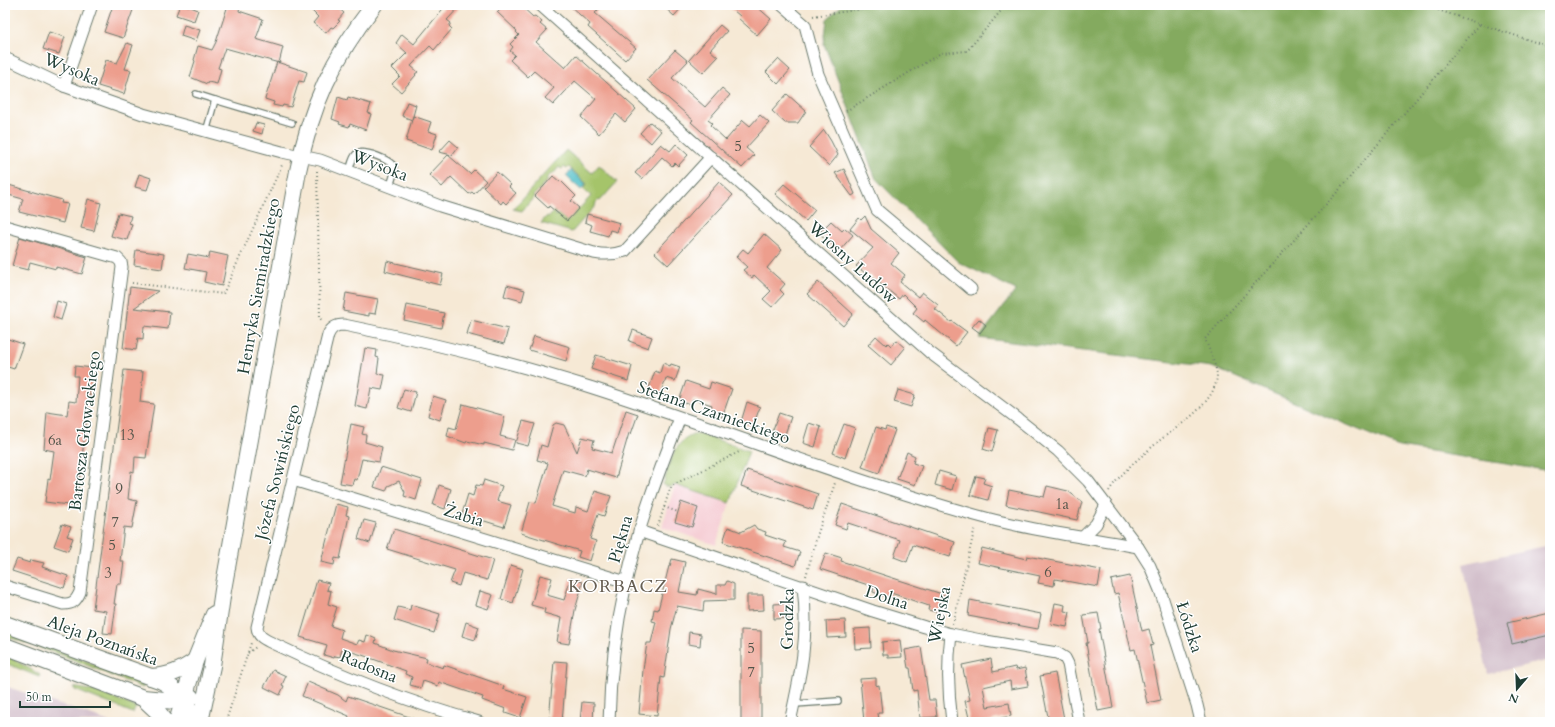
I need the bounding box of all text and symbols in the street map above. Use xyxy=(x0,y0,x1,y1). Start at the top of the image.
street label: Wysoka xyxy=(39,47,104,92)
house number: 5 xyxy=(734,136,742,156)
street label: Wysoka xyxy=(347,144,412,187)
street label: Henryka Siemiradzkiego xyxy=(232,196,285,376)
street label: Wiosny Ludów xyxy=(802,215,903,309)
street label: Bartosza Głowackiego xyxy=(63,350,106,513)
street label: Stefana Czarnieckiego xyxy=(634,376,793,449)
street label: Józefa Sowińskiego xyxy=(249,402,305,545)
house number: 13 xyxy=(119,425,135,445)
house number: 6a xyxy=(48,430,63,450)
house number: 9 xyxy=(115,479,123,499)
house number: 1a xyxy=(1055,494,1070,514)
street label: Żabia xyxy=(441,499,487,533)
house number: 7 xyxy=(111,512,119,532)
street label: Piękna xyxy=(603,512,638,566)
house number: 5 xyxy=(108,535,116,555)
house number: 6 xyxy=(1044,562,1052,582)
house number: 3 xyxy=(104,563,112,583)
district label: KORBACZ xyxy=(568,574,668,599)
street label: Dolna xyxy=(862,580,912,615)
street label: Wiejska xyxy=(922,584,956,647)
street label: Grodzka xyxy=(775,587,800,650)
street label: Łódzka xyxy=(1170,599,1209,656)
street label: Aleja Poznańska xyxy=(44,610,162,671)
house number: 5 xyxy=(747,638,755,658)
street label: Radosna xyxy=(337,645,402,689)
house number: 7 xyxy=(747,662,755,682)
north arrow xyxy=(1497,669,1537,709)
scale bar xyxy=(20,683,110,709)
text: 50 m xyxy=(26,689,53,705)
text: N xyxy=(1507,689,1521,707)

